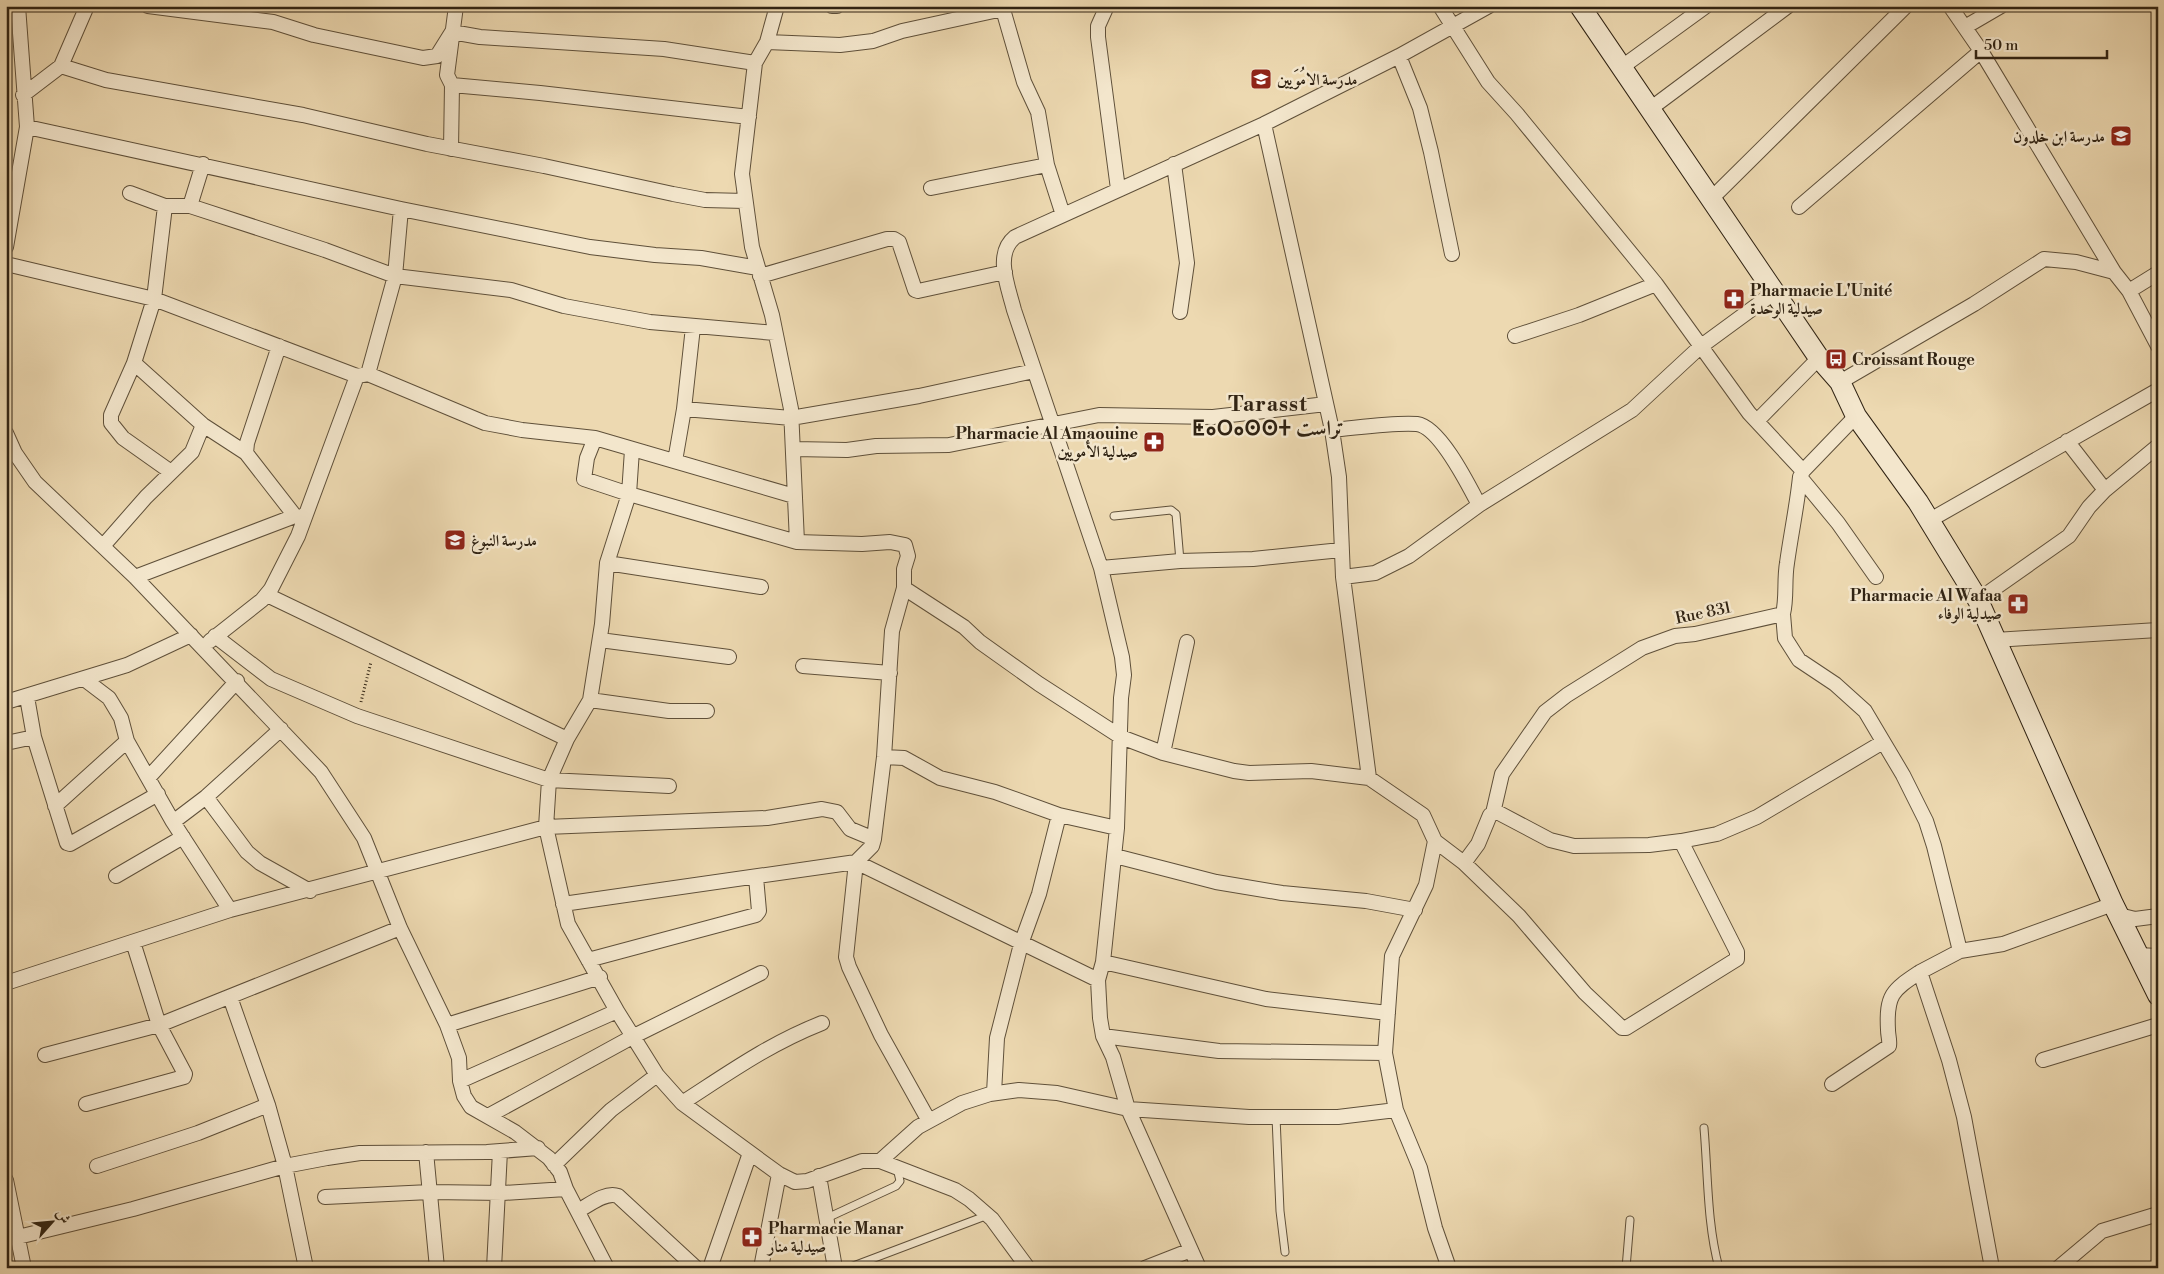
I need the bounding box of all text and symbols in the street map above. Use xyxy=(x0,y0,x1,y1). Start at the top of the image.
scale bar xyxy=(1976,28,2108,60)
text: 50 m xyxy=(1984,36,2018,55)
place label: مدرسة الامُوَيين xyxy=(1277,66,1358,90)
school or university icon: مدرسة الامُوَيين xyxy=(1249,67,1273,91)
school or university icon: مدرسة ابن خلدون xyxy=(2109,124,2133,148)
place label: مدرسة ابن خلدون xyxy=(2013,127,2105,147)
place label: Pharmacie L'Unité صيدلية الوحدة xyxy=(1750,281,1893,319)
pharmacy icon: Pharmacie L'Unité صيدلية الوحدة xyxy=(1722,287,1746,311)
bus stop icon: Croissant Rouge xyxy=(1824,347,1848,371)
place label: Croissant Rouge xyxy=(1852,350,1975,370)
district label: Tarasst ⵟⴰⵔⴰⵙⵙⵜ تراست xyxy=(1192,392,1344,442)
place label: Pharmacie Al Amaouine صيدلية الأمويين xyxy=(955,424,1138,462)
pharmacy icon: Pharmacie Al Amaouine صيدلية الأمويين xyxy=(1142,430,1166,454)
school or university icon: مدرسة النبوغ xyxy=(443,528,467,552)
place label: مدرسة النبوغ xyxy=(471,531,537,554)
place label: Pharmacie Al Wafaa صيدلية الوفاء xyxy=(1850,586,2002,624)
pharmacy icon: Pharmacie Al Wafaa صيدلية الوفاء xyxy=(2006,592,2030,616)
street label: Rue 831 xyxy=(1673,597,1733,629)
north arrow xyxy=(28,1196,78,1246)
text: ش xyxy=(52,1206,74,1227)
place label: Pharmacie Manar صيدلية منار xyxy=(766,1219,904,1257)
pharmacy icon: Pharmacie Manar صيدلية منار xyxy=(740,1225,764,1249)

